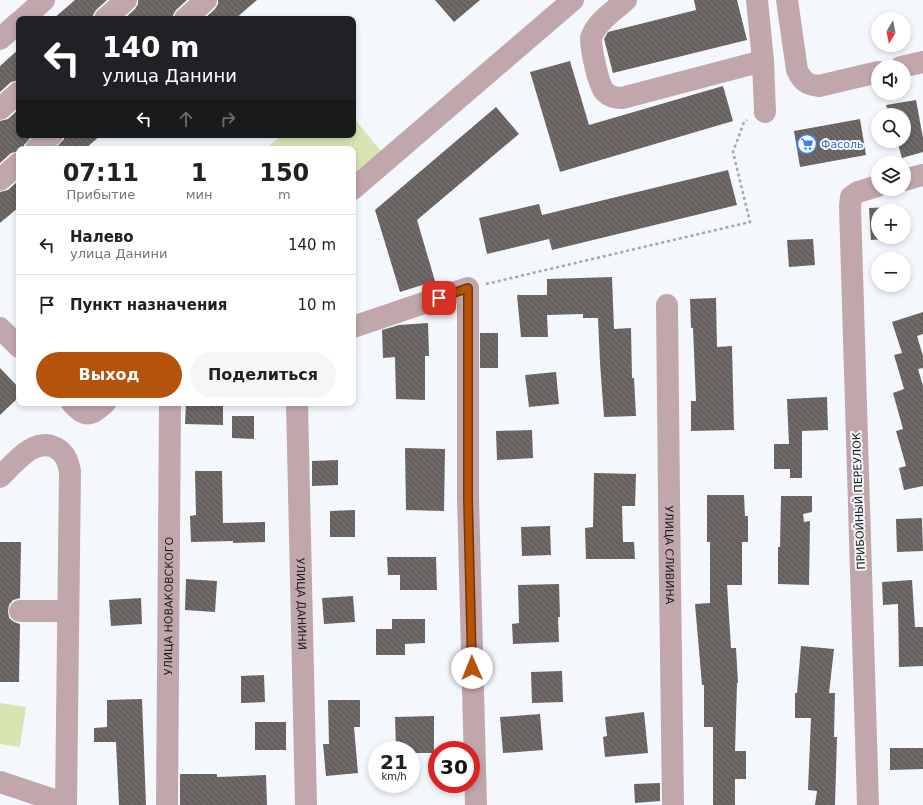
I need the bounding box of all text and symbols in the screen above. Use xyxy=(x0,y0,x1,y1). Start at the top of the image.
north arrow xyxy=(871,12,911,52)
map controls xyxy=(871,12,911,292)
text: 140 m xyxy=(102,31,199,64)
icon: left xyxy=(36,32,88,84)
button: sound xyxy=(871,60,911,100)
text: улица Данини xyxy=(102,65,237,86)
icon: left xyxy=(133,108,155,130)
icon: ahead xyxy=(175,108,197,130)
icon: right xyxy=(217,108,239,130)
button: search xyxy=(871,108,911,148)
supermarket icon: Фасоль xyxy=(796,133,818,155)
place label: Фасоль xyxy=(821,138,864,151)
button: layers xyxy=(871,156,911,196)
text: 07:11 xyxy=(63,159,139,187)
text: 1 xyxy=(191,159,207,187)
text: 150 xyxy=(259,159,309,187)
text: Прибытие xyxy=(66,187,135,202)
text: мин xyxy=(186,187,213,202)
text: m xyxy=(278,187,291,202)
button: + xyxy=(871,204,911,244)
text: Налево xyxy=(70,228,134,246)
icon: left xyxy=(36,234,58,256)
text: 140 m xyxy=(288,236,336,254)
text: улица Данини xyxy=(70,246,167,261)
button: − xyxy=(871,252,911,292)
pin xyxy=(422,281,456,315)
icon: arrive xyxy=(428,287,450,309)
icon: arrive xyxy=(36,294,58,316)
text: Пункт назначения xyxy=(70,296,227,314)
text: 10 m xyxy=(298,296,336,314)
button: Выход xyxy=(36,352,182,398)
button: Поделиться xyxy=(190,352,336,398)
street label: ПРИБОЙНЫЙ ПЕРЕУЛОК xyxy=(850,432,868,570)
street label: УЛИЦА СЛИВИНА xyxy=(663,506,677,605)
street label: УЛИЦА НОВАКОВСКОГО xyxy=(161,536,176,675)
street label: УЛИЦА ДАНИНИ xyxy=(294,558,309,650)
position arrow xyxy=(451,647,493,689)
speed limit sign: 30 xyxy=(428,741,480,793)
text: 21 xyxy=(380,750,408,774)
text: km/h xyxy=(381,771,407,782)

